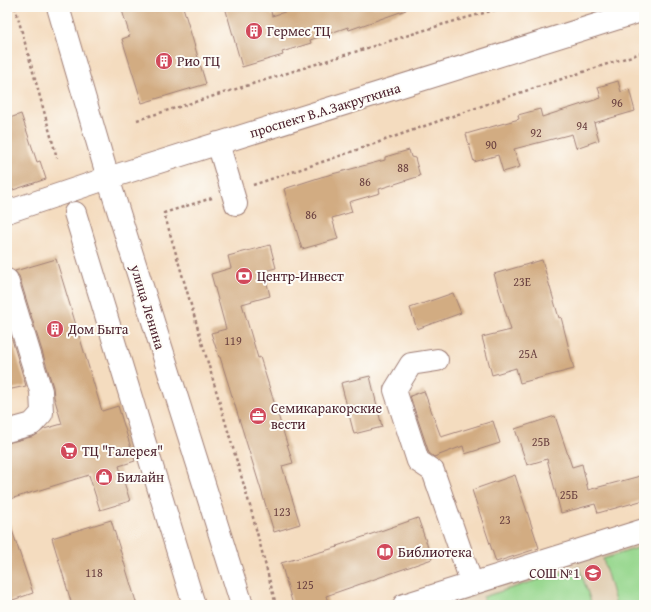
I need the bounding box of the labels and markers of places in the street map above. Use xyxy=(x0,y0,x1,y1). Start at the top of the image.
building icon: Гермес ТЦ xyxy=(244,21,264,41)
place label: Гермес ТЦ xyxy=(267,21,331,41)
building icon: Рио ТЦ xyxy=(154,51,174,71)
place label: Рио ТЦ xyxy=(177,51,220,71)
bank icon: Центр-Инвест xyxy=(234,266,254,286)
place label: Центр-Инвест xyxy=(257,266,344,286)
building icon: Дом Быта xyxy=(45,319,65,339)
place label: Дом Быта xyxy=(67,319,129,339)
place label: Семикаракорские вести xyxy=(271,398,383,434)
office icon: Семикаракорские вести xyxy=(248,406,268,426)
supermarket icon: ТЦ "Галерея" xyxy=(59,441,79,461)
place label: ТЦ "Галерея" xyxy=(82,441,163,461)
shop icon: Билайн xyxy=(94,467,114,487)
place label: Билайн xyxy=(117,467,164,487)
library icon: Библиотека xyxy=(375,542,395,562)
place label: Библиотека xyxy=(398,542,472,562)
place label: СОШ №1 xyxy=(529,563,580,583)
school or university icon: СОШ №1 xyxy=(583,563,603,583)

